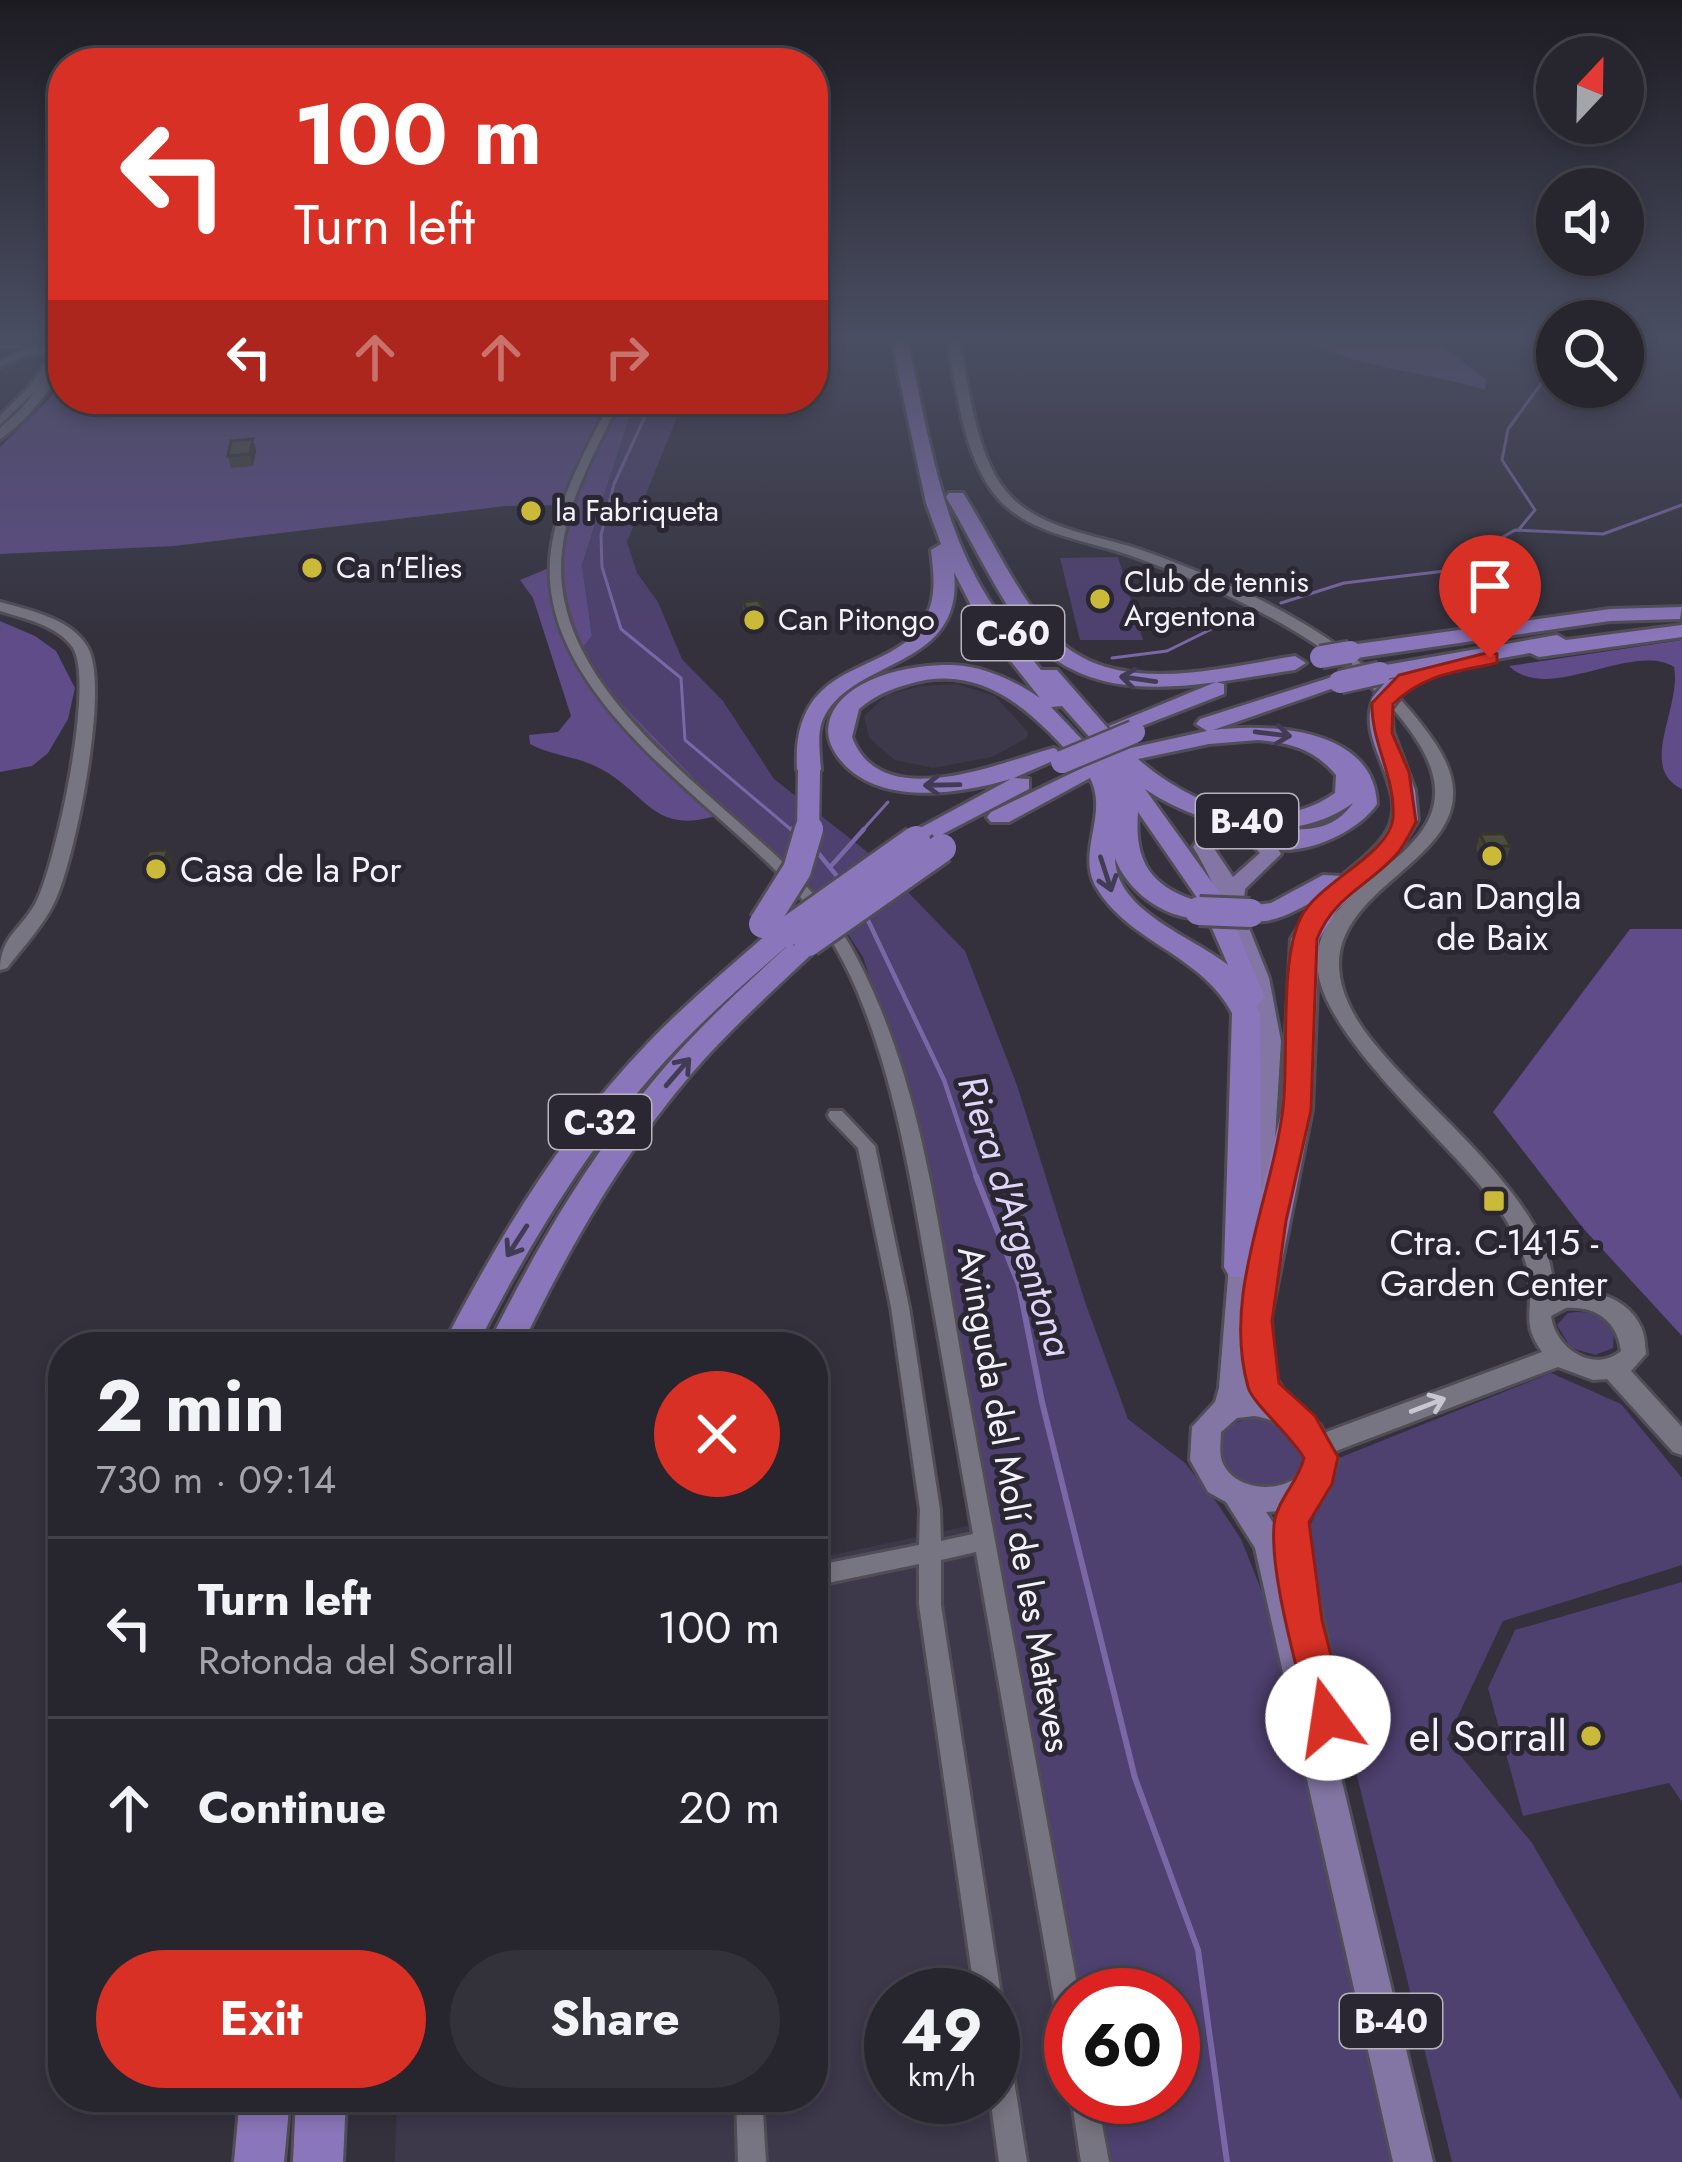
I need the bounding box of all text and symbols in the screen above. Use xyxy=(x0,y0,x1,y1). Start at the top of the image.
north arrow xyxy=(1536,36,1644,144)
map controls xyxy=(1536,36,1644,408)
text: 100 m xyxy=(294,74,542,196)
icon: left xyxy=(96,96,252,252)
button: sound xyxy=(1536,168,1644,276)
text: Turn left xyxy=(294,186,475,264)
button: search xyxy=(1536,300,1644,408)
icon: left xyxy=(216,324,282,390)
icon: ahead xyxy=(342,324,408,390)
icon: ahead xyxy=(468,324,534,390)
icon: right xyxy=(594,324,660,390)
place label: la Fabriqueta xyxy=(555,489,719,532)
marker: la Fabriqueta xyxy=(518,498,544,524)
pin xyxy=(1439,535,1541,658)
place label: Ca n'Elies xyxy=(336,546,462,589)
icon: arrive xyxy=(1457,553,1523,619)
marker: Ca n'Elies xyxy=(299,555,325,581)
place label: Club de tennis Argentona xyxy=(1124,560,1309,637)
marker: Club de tennis Argentona xyxy=(1087,586,1113,612)
place label: Can Pitongo xyxy=(778,598,935,641)
road number: C-60 xyxy=(962,606,1064,660)
marker: Can Pitongo xyxy=(741,607,767,633)
one-way arrow xyxy=(1119,667,1158,690)
one-way arrow xyxy=(1253,723,1292,745)
one-way arrow xyxy=(923,774,962,796)
road number: B-40 xyxy=(1196,794,1298,848)
place label: Casa de la Por xyxy=(180,843,402,895)
marker: Can Dangla de Baix xyxy=(1479,843,1505,869)
one-way arrow xyxy=(1097,855,1119,893)
marker: Casa de la Por xyxy=(143,856,169,882)
place label: Can Dangla de Baix xyxy=(1403,870,1581,963)
one-way arrow xyxy=(664,1057,692,1087)
water label: Riera d'Argentona xyxy=(943,1068,1088,1365)
road number: C-32 xyxy=(549,1095,651,1149)
marker: Ctra. C-1415 - Garden Center xyxy=(1481,1188,1507,1214)
place label: Ctra. C-1415 - Garden Center xyxy=(1380,1216,1609,1309)
one-way arrow xyxy=(504,1223,529,1257)
street label: Avinguda del Molí de les Mateves xyxy=(945,1242,1085,1756)
text: 2 min xyxy=(96,1354,285,1458)
button: close xyxy=(654,1371,780,1497)
one-way arrow xyxy=(1409,1392,1446,1414)
text: 730 m · 09:14 xyxy=(96,1451,336,1508)
text: Turn left xyxy=(198,1567,371,1632)
icon: left xyxy=(96,1595,162,1661)
text: 100 m xyxy=(657,1595,780,1660)
text: Rotonda del Sorrall xyxy=(198,1632,514,1689)
position arrow xyxy=(1265,1655,1391,1781)
place label: el Sorrall xyxy=(1409,1706,1567,1767)
marker: el Sorrall xyxy=(1578,1723,1604,1749)
icon: ahead xyxy=(96,1775,162,1841)
text: Continue xyxy=(198,1775,386,1840)
text: 20 m xyxy=(679,1775,780,1840)
button: Exit xyxy=(96,1950,426,2088)
button: Share xyxy=(450,1950,780,2088)
speed limit sign: 60 xyxy=(1044,1968,1200,2124)
text: 49 xyxy=(901,1987,983,2074)
road number: B-40 xyxy=(1340,1994,1442,2048)
text: km/h xyxy=(908,2054,976,2097)

